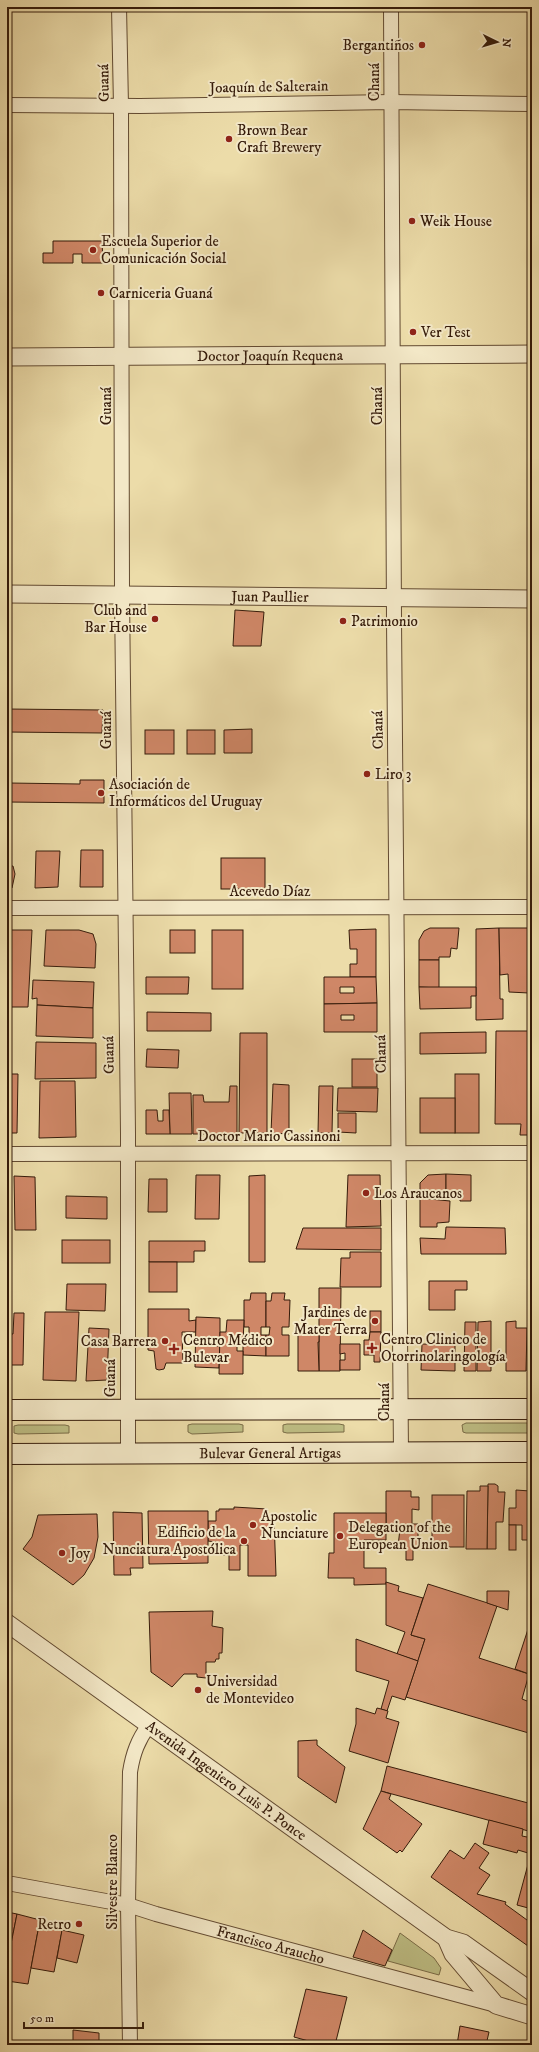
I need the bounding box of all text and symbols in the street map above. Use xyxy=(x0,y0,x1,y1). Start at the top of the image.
north arrow xyxy=(477,22,517,62)
place label: Bergantiños xyxy=(343,36,414,55)
text: N xyxy=(499,38,513,48)
marker: Bergantiños xyxy=(417,40,427,50)
street label: Chaná xyxy=(365,62,384,101)
street label: Guaná xyxy=(94,63,114,102)
street label: Joaquín de Salterain xyxy=(207,76,329,98)
place label: Brown Bear Craft Brewery xyxy=(237,121,322,157)
marker: Brown Bear Craft Brewery xyxy=(224,134,234,144)
place label: Weik House xyxy=(419,212,492,231)
marker: Weik House xyxy=(407,216,417,226)
place label: Escuela Superior de Comunicación Social xyxy=(101,232,227,268)
marker: Escuela Superior de Comunicación Social xyxy=(88,245,98,255)
place label: Carniceria Guaná xyxy=(109,284,213,303)
marker: Carniceria Guaná xyxy=(96,288,106,298)
place label: Ver Test xyxy=(420,323,471,342)
marker: Ver Test xyxy=(408,327,418,337)
street label: Doctor Joaquín Requena xyxy=(197,346,344,365)
street label: Guaná xyxy=(97,386,116,425)
street label: Chaná xyxy=(368,386,387,425)
street label: Juan Paullier xyxy=(229,587,309,606)
place label: Club and Bar House xyxy=(84,601,148,637)
place label: Patrimonio xyxy=(351,612,418,631)
marker: Club and Bar House xyxy=(150,614,160,624)
marker: Patrimonio xyxy=(338,616,348,626)
street label: Guaná xyxy=(97,710,116,749)
street label: Chaná xyxy=(368,710,388,749)
place label: Liro 3 xyxy=(375,765,411,784)
marker: Liro 3 xyxy=(362,769,372,779)
place label: Asociación de Informáticos del Uruguay xyxy=(109,775,263,811)
marker: Asociación de Informáticos del Uruguay xyxy=(96,788,106,798)
street label: Acevedo Díaz xyxy=(230,882,311,901)
street label: Chaná xyxy=(371,1034,391,1073)
street label: Guaná xyxy=(99,1035,119,1074)
street label: Doctor Mario Cassinoni xyxy=(198,1127,341,1146)
place label: Los Araucanos xyxy=(374,1184,462,1203)
marker: Los Araucanos xyxy=(361,1188,371,1198)
place label: Jardines de Mater Terra xyxy=(294,1303,368,1339)
marker: Jardines de Mater Terra xyxy=(370,1316,380,1326)
place label: Centro Clinico de Otorrinolaringología xyxy=(381,1330,506,1366)
place label: Centro Médico Bulevar xyxy=(183,1331,273,1367)
place label: Casa Barrera xyxy=(81,1332,158,1351)
marker: Casa Barrera xyxy=(160,1336,170,1346)
marker: Centro Clinico de Otorrinolaringología xyxy=(366,1342,378,1354)
marker: Centro Médico Bulevar xyxy=(168,1343,180,1355)
street label: Guaná xyxy=(101,1358,120,1397)
street label: Chaná xyxy=(375,1382,394,1421)
street label: Bulevar General Artigas xyxy=(199,1443,341,1463)
place label: Apostolic Nunciature xyxy=(261,1507,329,1543)
place label: Delegation of the European Union xyxy=(348,1518,451,1554)
marker: Apostolic Nunciature xyxy=(248,1520,258,1530)
place label: Edificio de la Nunciatura Apostólica xyxy=(102,1523,237,1559)
marker: Delegation of the European Union xyxy=(335,1531,345,1541)
marker: Edificio de la Nunciatura Apostólica xyxy=(239,1536,249,1546)
place label: Joy xyxy=(68,1544,91,1563)
marker: Joy xyxy=(57,1548,67,1558)
place label: Universidad de Montevideo xyxy=(206,1672,294,1708)
marker: Universidad de Montevideo xyxy=(193,1685,203,1695)
street label: Avenida Ingeniero Luis P. Ponce xyxy=(142,1716,311,1845)
street label: Silvestre Blanco xyxy=(103,1834,122,1930)
place label: Retro xyxy=(37,1915,71,1934)
marker: Retro xyxy=(74,1919,84,1929)
street label: Francisco Araucho xyxy=(215,1921,327,1968)
scale bar xyxy=(24,2004,143,2030)
text: 50 m xyxy=(30,2011,54,2026)

